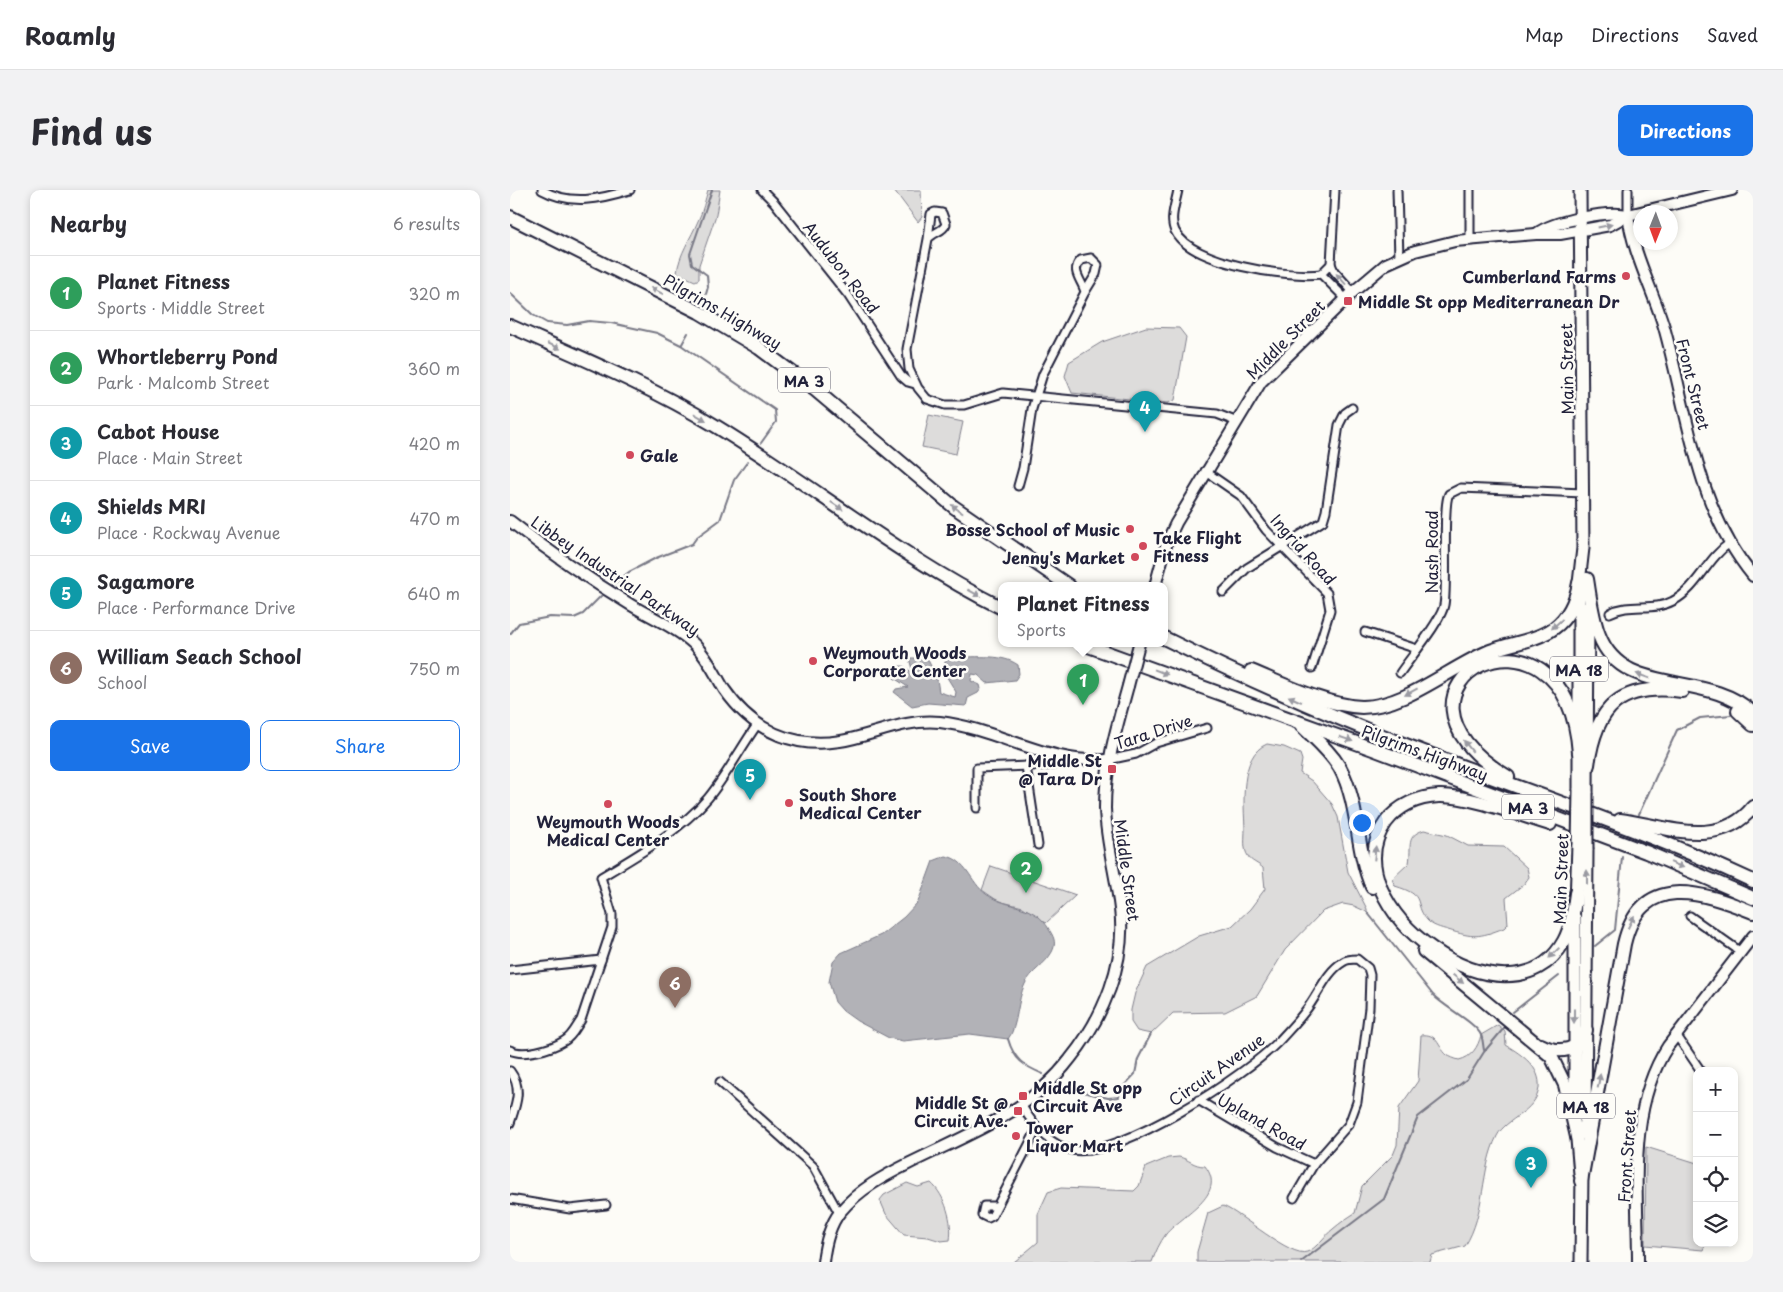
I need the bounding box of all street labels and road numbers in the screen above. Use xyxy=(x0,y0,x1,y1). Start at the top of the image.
street label: Audubon Road xyxy=(798,216,886,318)
street label: Pilgrims Highway xyxy=(659,267,787,355)
street label: Middle Street xyxy=(1240,294,1330,384)
street label: Main Street xyxy=(1553,323,1579,415)
street label: Front Street xyxy=(1671,336,1717,433)
road number: MA 3 xyxy=(778,368,830,392)
street label: Ingrid Road xyxy=(1266,508,1342,590)
street label: Libbey Industrial Parkway xyxy=(527,509,705,641)
street label: Nash Road xyxy=(1419,510,1443,594)
road number: MA 18 xyxy=(1550,656,1608,682)
street label: Tara Drive xyxy=(1111,707,1195,755)
street label: Pilgrims Highway xyxy=(1358,718,1492,786)
road number: MA 3 xyxy=(1502,794,1554,820)
street label: Middle Street xyxy=(1109,817,1147,923)
street label: Main Street xyxy=(1546,832,1574,925)
street label: Circuit Avenue xyxy=(1163,1027,1269,1111)
street label: Upland Road xyxy=(1213,1087,1311,1155)
road number: MA 18 xyxy=(1557,1094,1615,1118)
street label: Front Street xyxy=(1611,1108,1641,1203)

